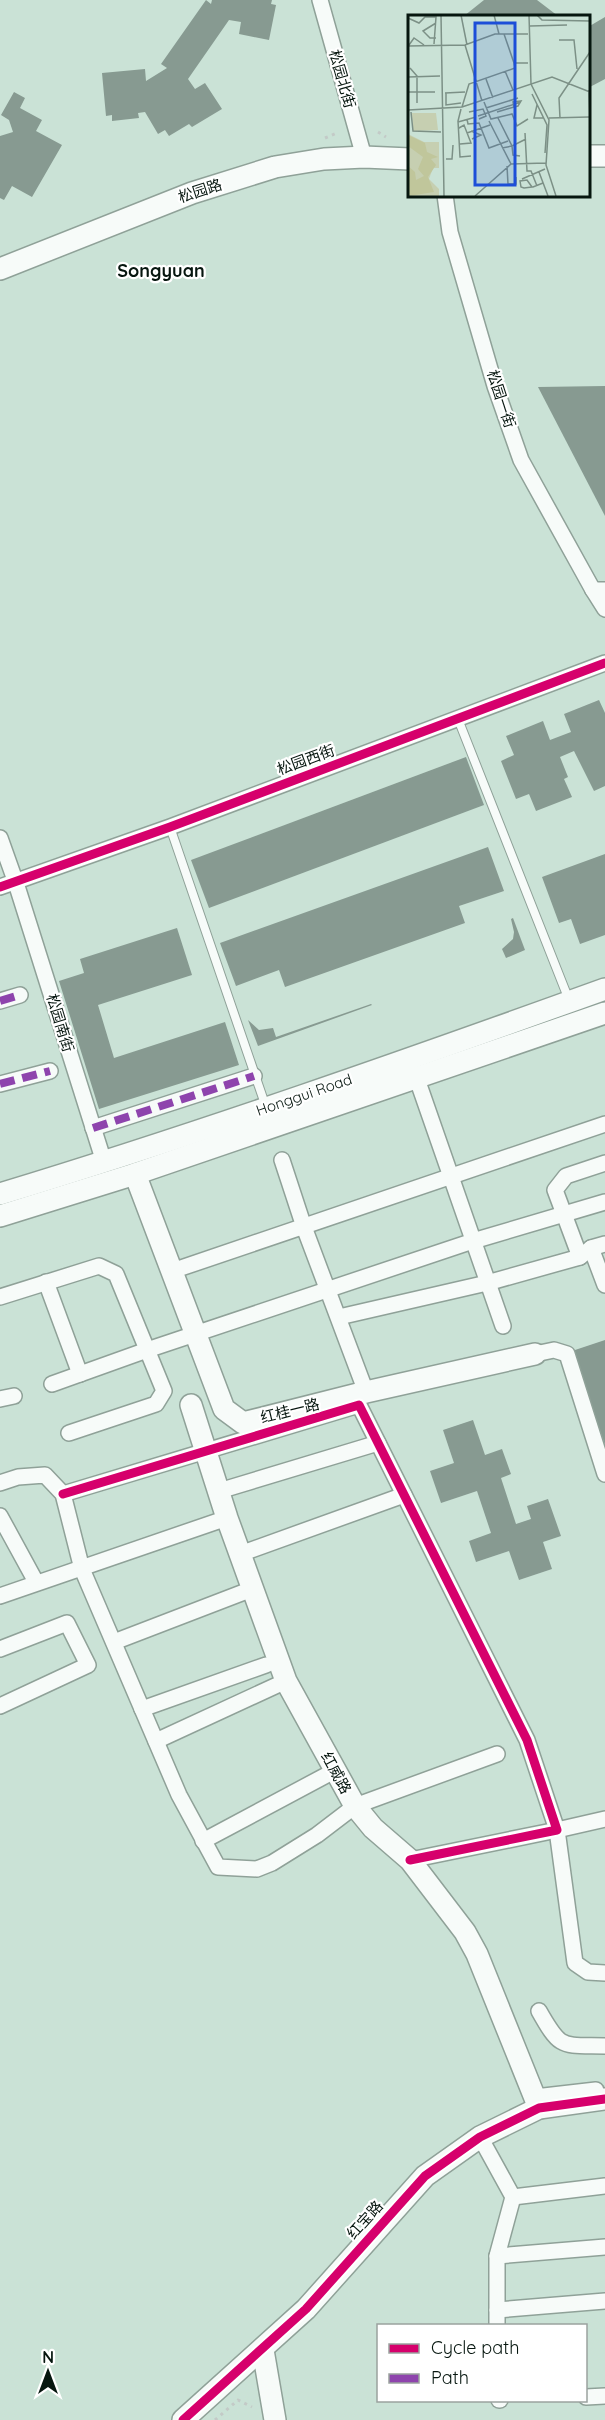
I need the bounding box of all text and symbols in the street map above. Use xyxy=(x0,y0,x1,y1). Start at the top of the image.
inset map xyxy=(408,15,590,196)
street label: 松园北街 xyxy=(325,47,360,110)
street label: 松园路 xyxy=(176,175,224,207)
district label: Songyuan xyxy=(117,259,205,282)
street label: 松园一街 xyxy=(483,367,520,430)
street label: 松园西街 xyxy=(274,740,337,779)
street label: 松园南街 xyxy=(43,991,78,1054)
street label: Honggui Road xyxy=(253,1069,354,1120)
street label: 红桂一路 xyxy=(258,1394,321,1427)
street label: 红威路 xyxy=(317,1748,356,1797)
street label: 红宝路 xyxy=(343,2197,387,2243)
legend xyxy=(377,2324,587,2402)
text: Cycle path xyxy=(431,2336,519,2359)
north arrow xyxy=(18,2342,78,2402)
text: N xyxy=(42,2347,54,2367)
text: Path xyxy=(431,2366,469,2389)

